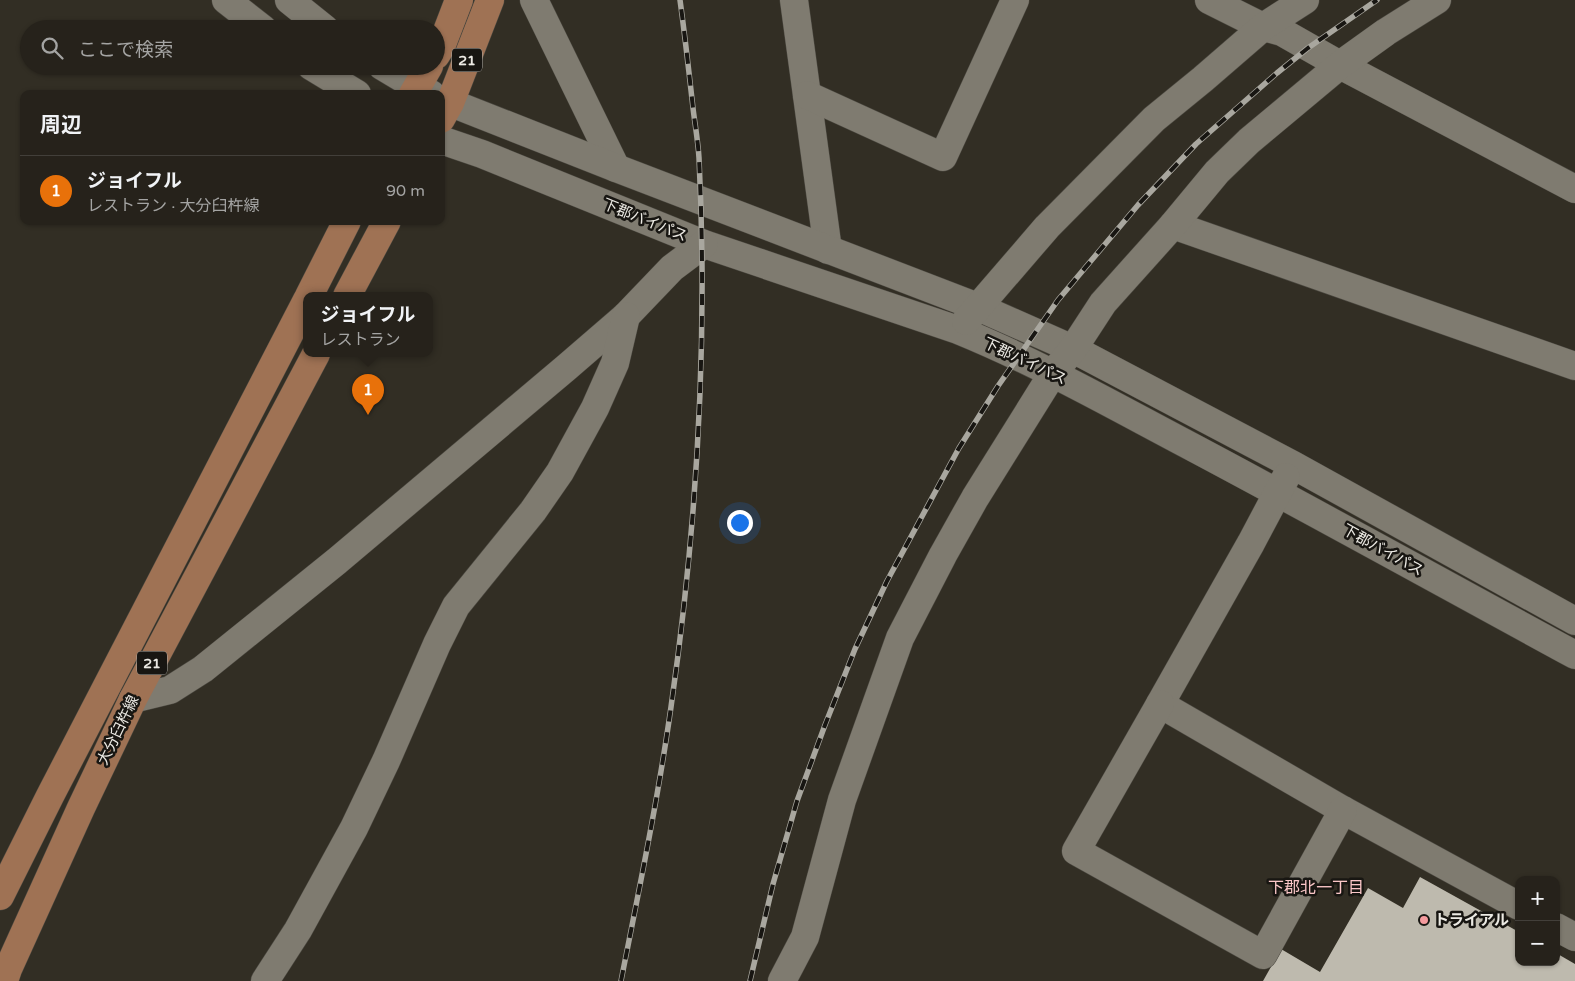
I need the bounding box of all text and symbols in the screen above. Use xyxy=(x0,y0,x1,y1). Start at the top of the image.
search box xyxy=(20,20,445,75)
icon: search xyxy=(38,34,66,62)
text: ここで検索 xyxy=(78,39,173,61)
road number: 21 xyxy=(452,48,482,72)
text: 周辺 xyxy=(40,113,82,138)
text: ジョイフル xyxy=(87,170,182,192)
text: 1 xyxy=(51,181,61,201)
text: 90 m xyxy=(386,181,425,201)
street label: 下郡バイパス xyxy=(600,195,690,245)
text: レストラン · 大分臼杵線 xyxy=(87,196,259,216)
popup xyxy=(303,292,433,357)
text: ジョイフル xyxy=(320,304,416,326)
text: レストラン xyxy=(320,330,401,350)
street label: 下郡バイパス xyxy=(981,334,1069,388)
pin: 1 xyxy=(352,374,384,415)
your location xyxy=(727,510,753,536)
street label: 下郡バイパス xyxy=(1339,520,1427,580)
road number: 21 xyxy=(137,651,167,674)
street label: 大分臼杵線 xyxy=(93,692,143,768)
map controls xyxy=(1515,876,1560,966)
button: + xyxy=(1515,876,1560,921)
district label: 下郡北一丁目 xyxy=(1268,878,1364,898)
place label: トライアル xyxy=(1434,911,1509,929)
marker: トライアル xyxy=(1418,914,1430,926)
button: − xyxy=(1515,921,1560,966)

